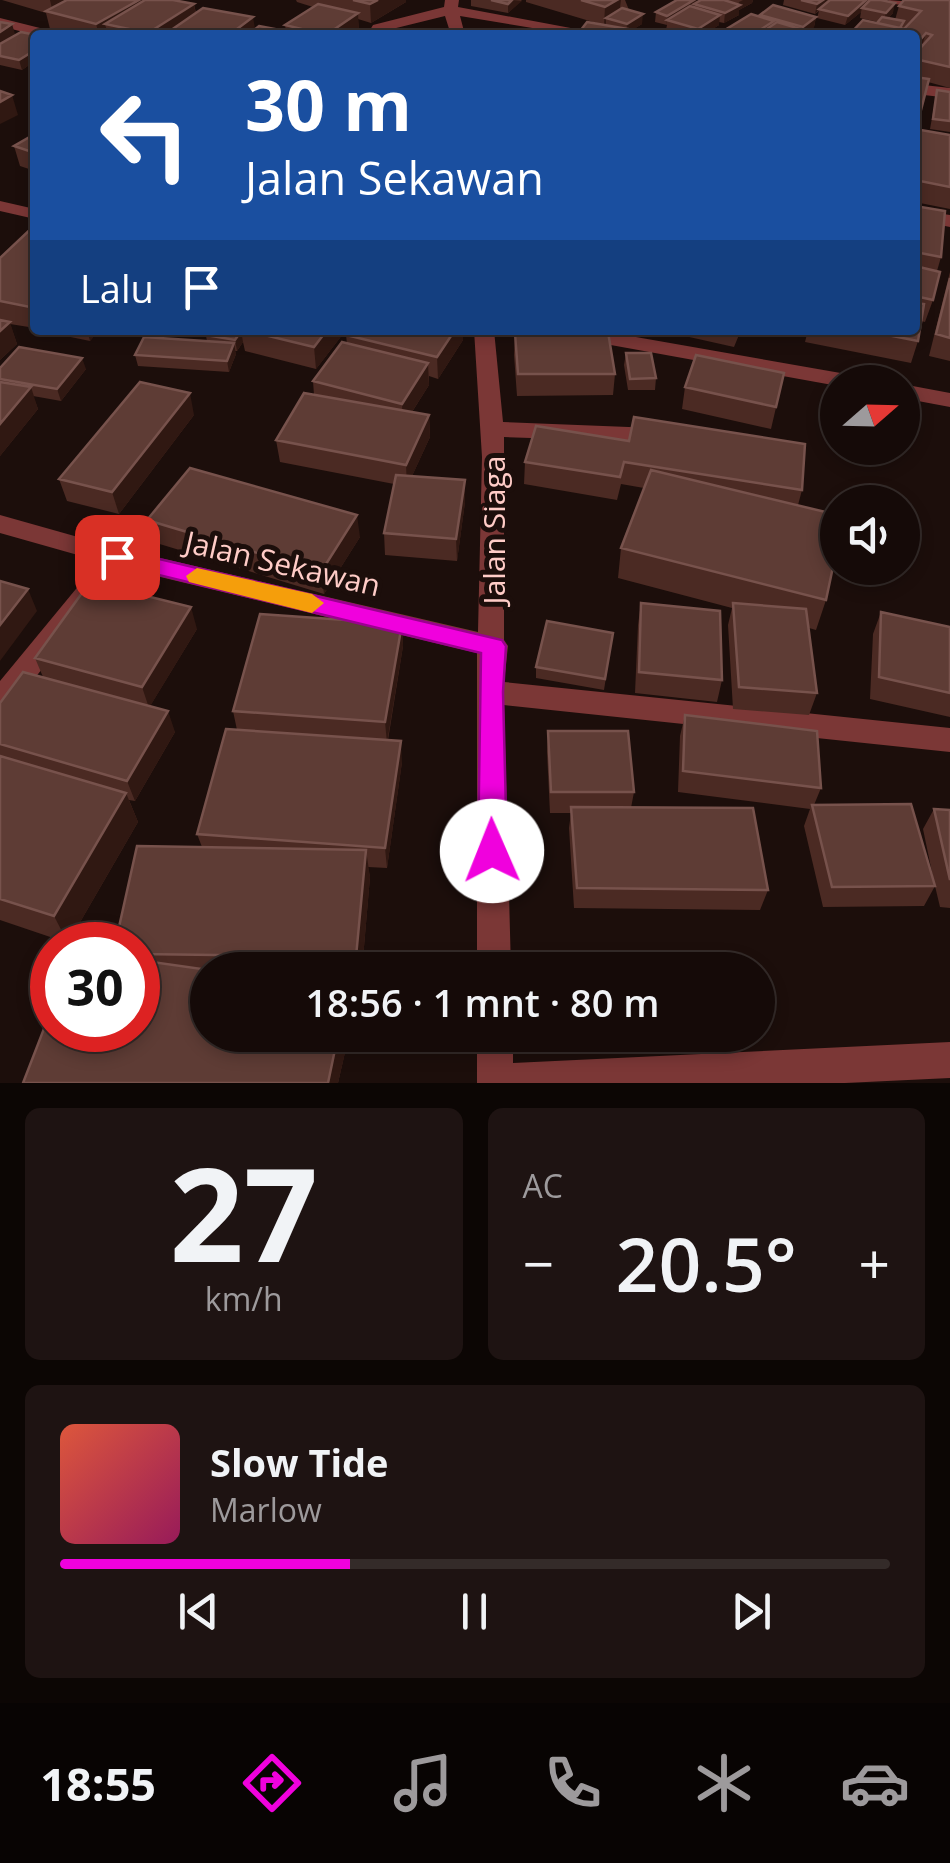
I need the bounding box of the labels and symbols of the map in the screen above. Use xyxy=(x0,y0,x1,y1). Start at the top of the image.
north arrow xyxy=(820,365,920,465)
street label: Jalan Siaga xyxy=(473,456,514,607)
pin xyxy=(75,515,160,600)
street label: Jalan Sekawan xyxy=(178,520,385,605)
position arrow xyxy=(440,799,544,903)
speed limit sign: 30 xyxy=(30,922,160,1052)

